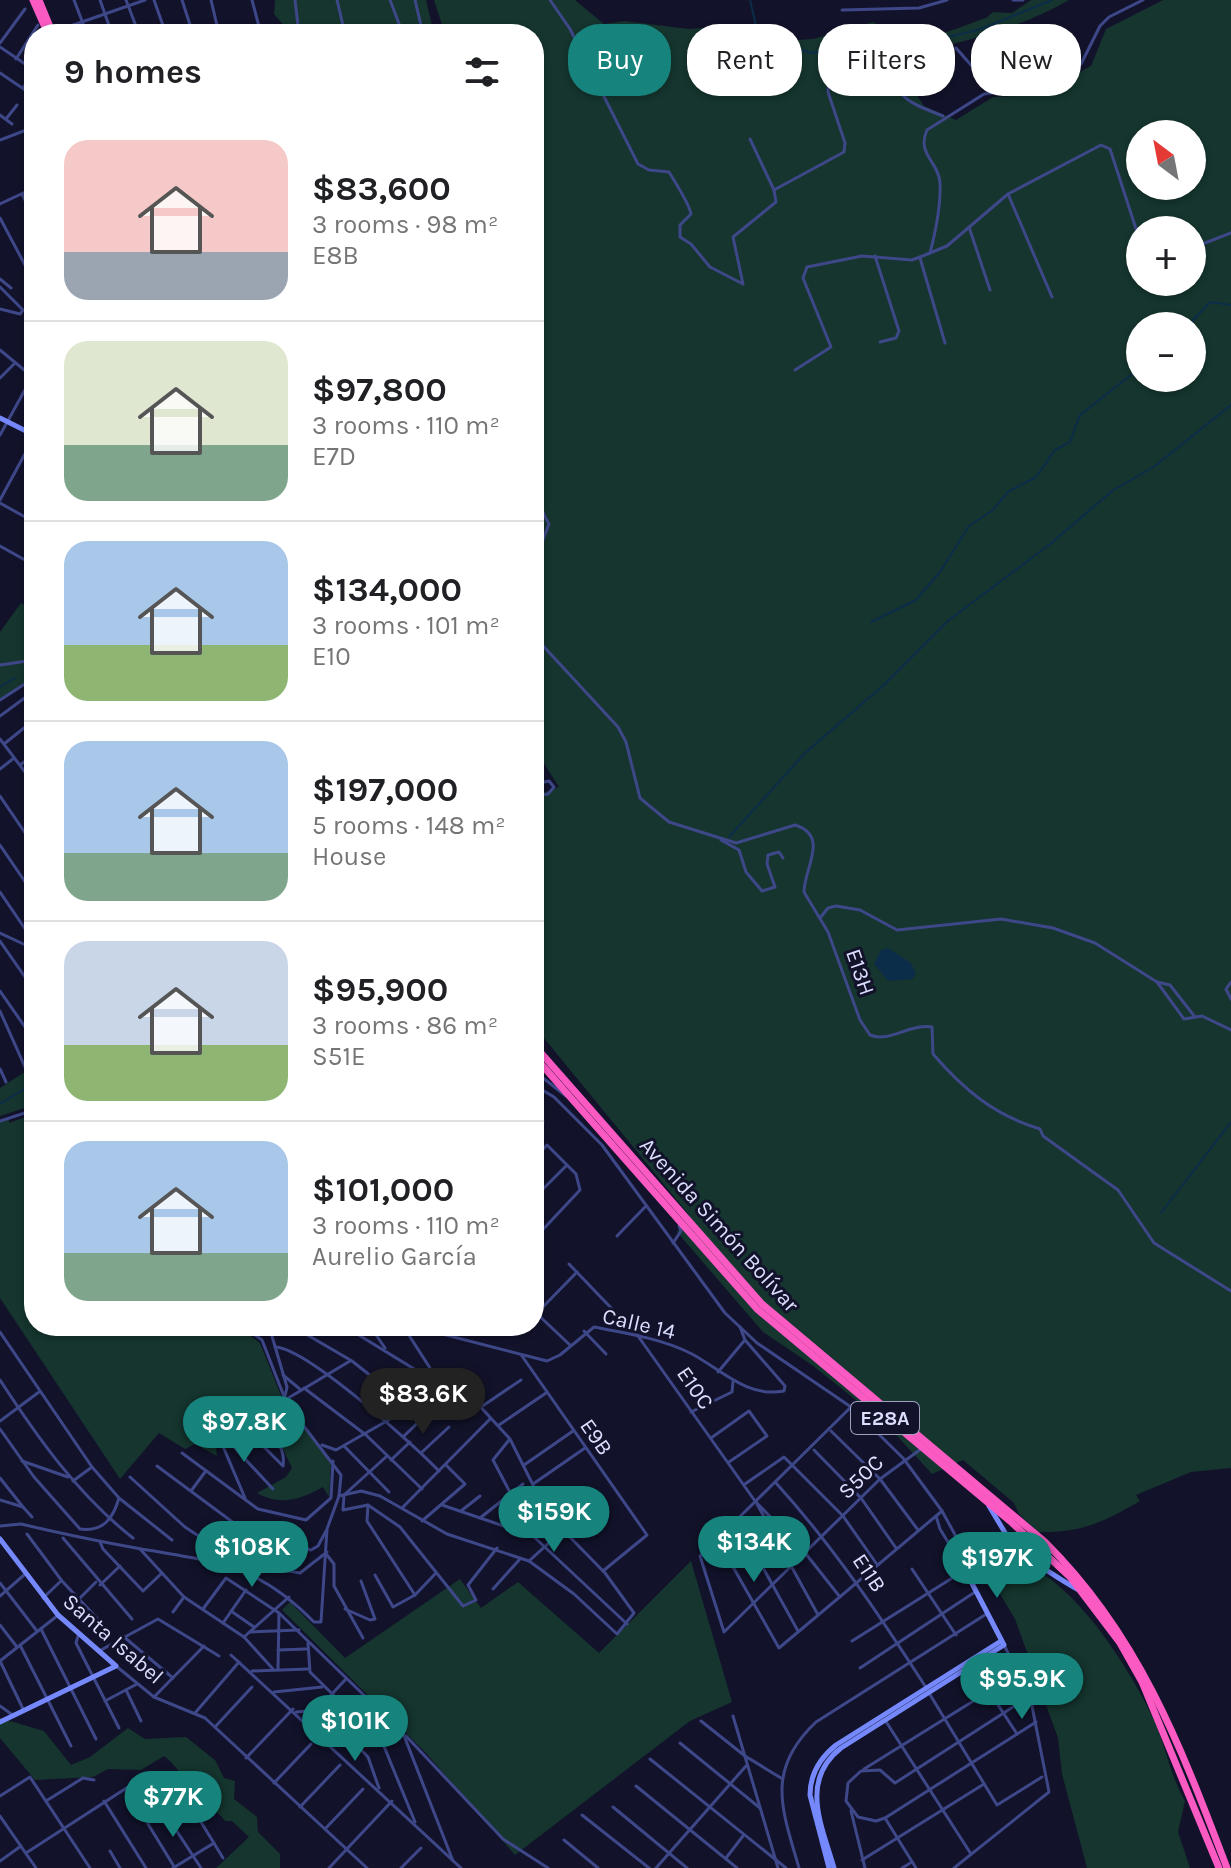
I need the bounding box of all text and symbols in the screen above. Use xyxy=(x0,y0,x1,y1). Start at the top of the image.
chip: Buy xyxy=(568,24,671,96)
chip: Rent xyxy=(687,24,802,96)
chip: Filters xyxy=(818,24,955,96)
chip: New xyxy=(971,24,1081,96)
icon: filters xyxy=(460,50,504,94)
text: 9 homes xyxy=(64,52,202,92)
north arrow xyxy=(1126,120,1206,200)
map controls xyxy=(1126,120,1206,392)
text: $83,600 xyxy=(312,169,451,209)
icon: home xyxy=(128,172,224,268)
text: 3 rooms · 98 m² xyxy=(312,209,498,240)
button: + xyxy=(1126,216,1206,296)
text: E8B xyxy=(312,240,359,271)
button: − xyxy=(1126,312,1206,392)
text: $97,800 xyxy=(312,370,447,410)
icon: home xyxy=(128,373,224,469)
text: 3 rooms · 110 m² xyxy=(312,410,500,441)
text: E7D xyxy=(312,441,356,472)
text: $134,000 xyxy=(312,570,462,610)
icon: home xyxy=(128,573,224,669)
text: 3 rooms · 101 m² xyxy=(312,610,500,641)
text: E10 xyxy=(312,641,351,672)
text: $197,000 xyxy=(312,770,458,810)
icon: home xyxy=(128,773,224,869)
text: 5 rooms · 148 m² xyxy=(312,810,506,841)
text: House xyxy=(312,841,386,872)
street label: E13H xyxy=(840,945,880,999)
text: $95,900 xyxy=(312,970,448,1010)
icon: home xyxy=(128,973,224,1069)
text: 3 rooms · 86 m² xyxy=(312,1010,498,1041)
text: S51E xyxy=(312,1041,366,1072)
street label: Avenida Simón Bolívar xyxy=(634,1133,804,1317)
text: $101,000 xyxy=(312,1170,454,1210)
icon: home xyxy=(128,1173,224,1269)
text: 3 rooms · 110 m² xyxy=(312,1210,500,1241)
text: Aurelio García xyxy=(312,1241,477,1272)
street label: Calle 14 xyxy=(600,1303,678,1345)
street label: E10C xyxy=(671,1362,719,1414)
pin: $83.6K xyxy=(358,1368,488,1436)
text: $83.6K xyxy=(378,1378,468,1409)
pin: $97.8K xyxy=(179,1396,309,1464)
road number: E28A xyxy=(851,1402,919,1434)
text: $97.8K xyxy=(201,1406,287,1437)
street label: E9B xyxy=(574,1414,618,1460)
street label: S50C xyxy=(833,1449,889,1505)
pin: $159K xyxy=(498,1486,610,1554)
text: $159K xyxy=(516,1496,592,1527)
pin: $134K xyxy=(698,1516,810,1584)
pin: $108K xyxy=(196,1521,308,1589)
text: $134K xyxy=(716,1526,792,1557)
text: $108K xyxy=(213,1531,291,1562)
pin: $197K xyxy=(941,1532,1053,1600)
text: $197K xyxy=(961,1542,1033,1573)
street label: E11B xyxy=(847,1549,891,1597)
street label: Santa Isabel xyxy=(57,1588,169,1690)
pin: $95.9K xyxy=(957,1653,1087,1721)
text: $95.9K xyxy=(978,1663,1066,1694)
pin: $101K xyxy=(299,1695,411,1763)
text: $101K xyxy=(320,1705,390,1736)
pin: $77K xyxy=(126,1771,220,1839)
text: $77K xyxy=(143,1781,203,1812)

